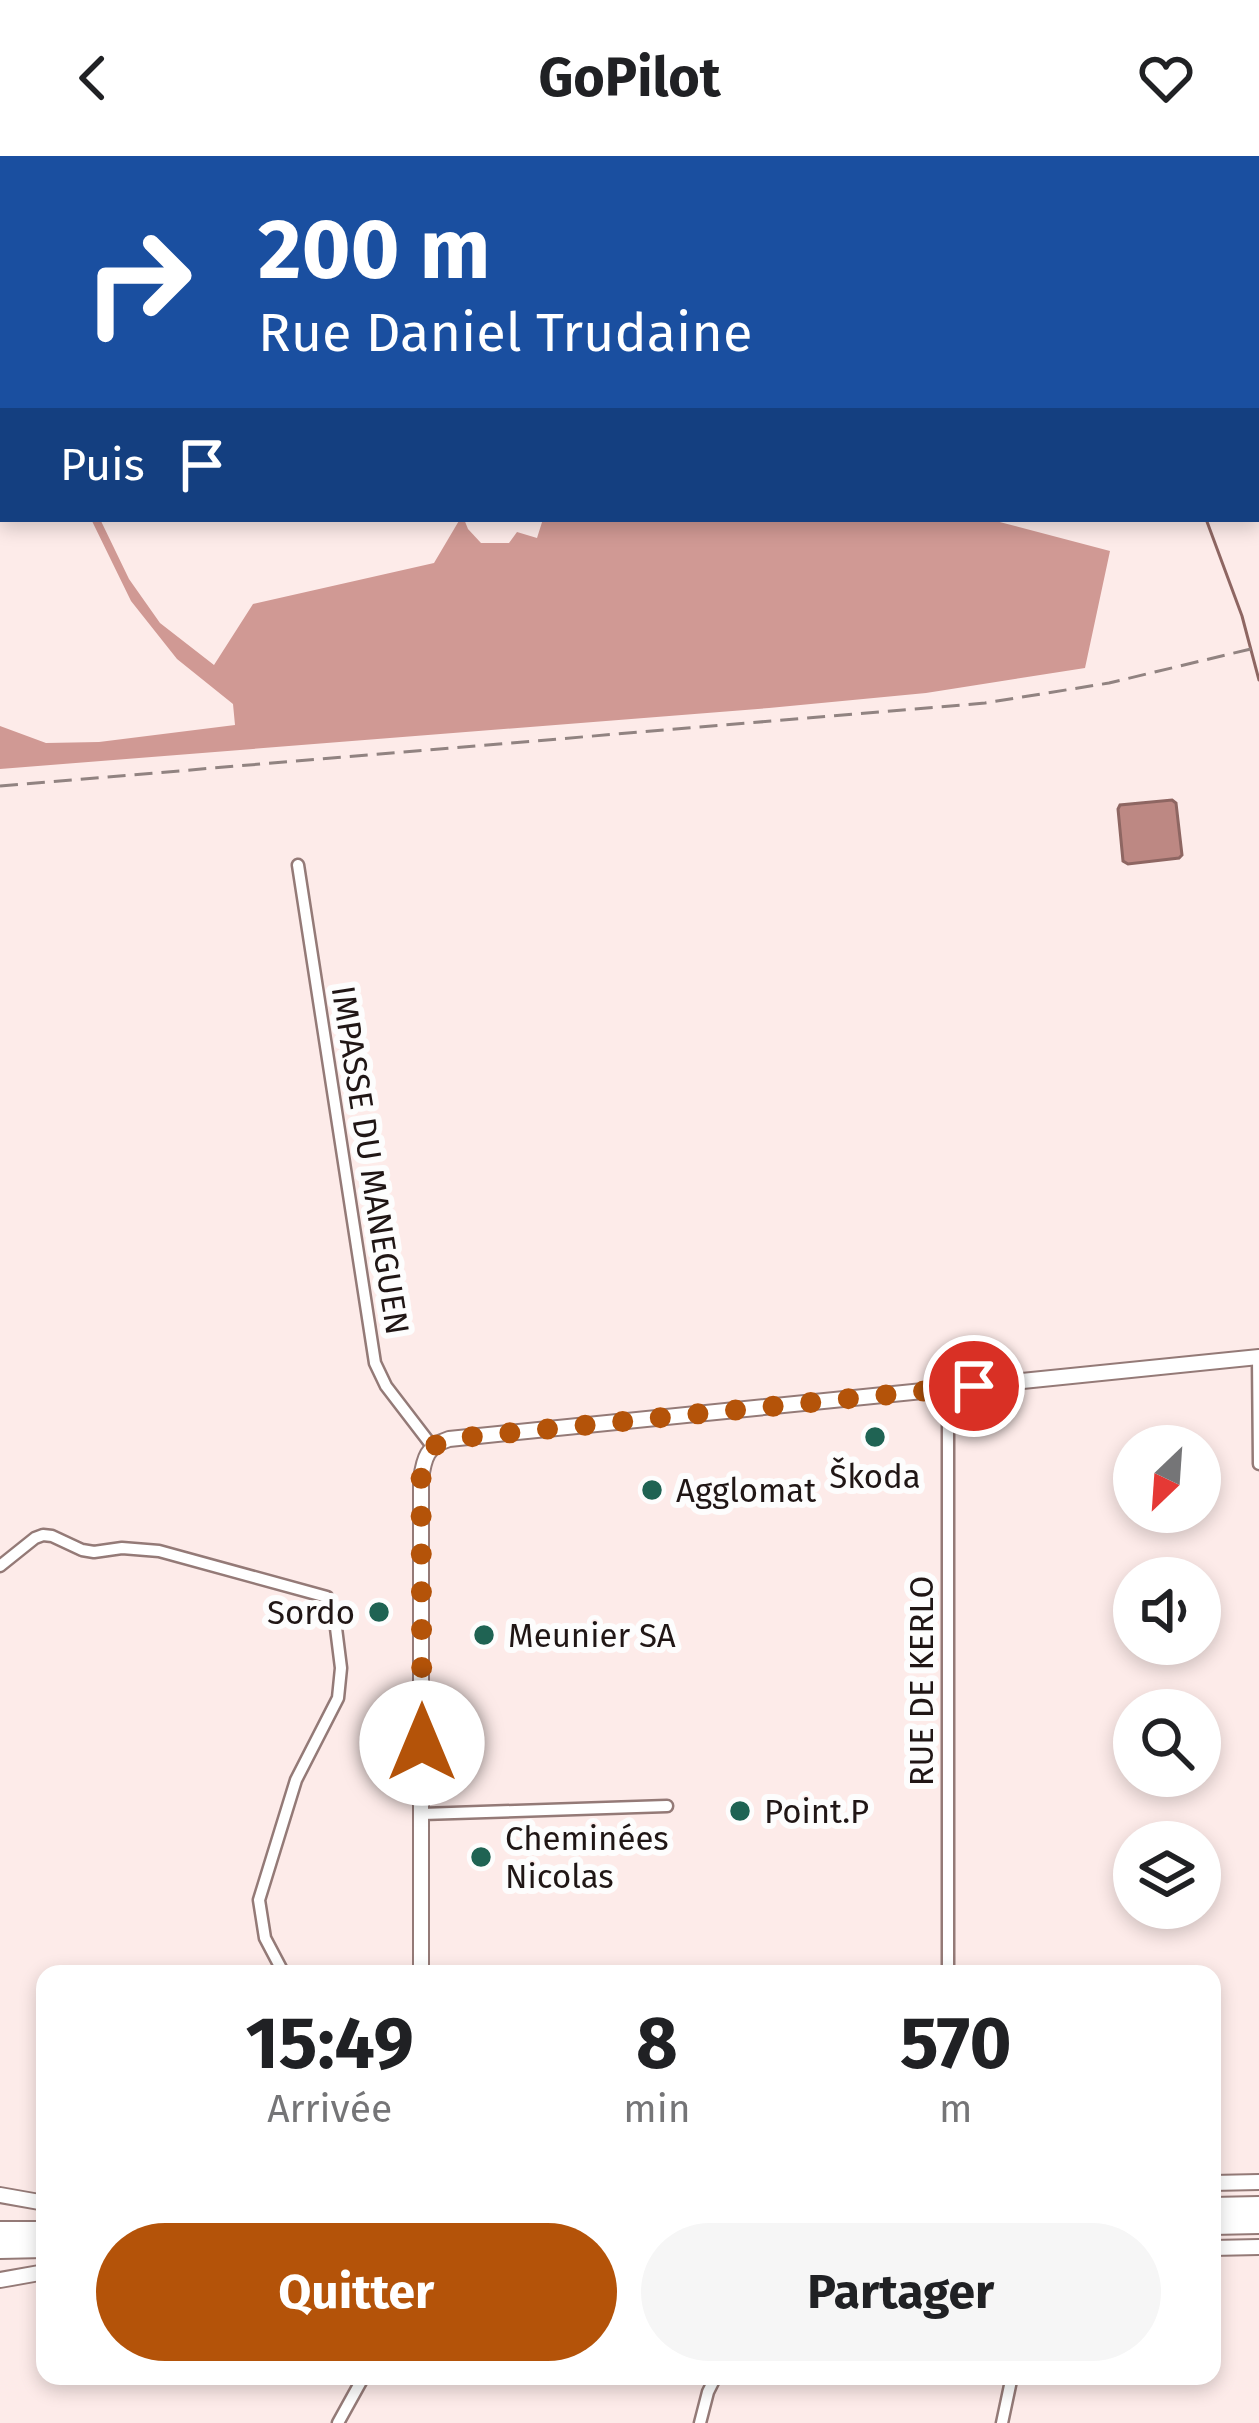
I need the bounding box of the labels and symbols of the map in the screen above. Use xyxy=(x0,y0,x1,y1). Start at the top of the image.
street label: IMPASSE DU MANEGUEN xyxy=(323,983,417,1337)
pin xyxy=(923,1335,1025,1437)
marker: Škoda xyxy=(862,1424,888,1450)
north arrow xyxy=(1113,1425,1221,1533)
place label: Škoda xyxy=(829,1457,921,1497)
place label: Agglomat xyxy=(676,1471,816,1511)
marker: Agglomat xyxy=(639,1477,665,1503)
street label: RUE DE KERLO xyxy=(902,1576,942,1786)
place label: Sordo xyxy=(267,1593,355,1633)
marker: Sordo xyxy=(366,1599,392,1625)
place label: Meunier SA xyxy=(508,1616,676,1656)
marker: Meunier SA xyxy=(471,1622,497,1648)
position arrow xyxy=(359,1680,485,1806)
place label: Point.P xyxy=(764,1792,869,1832)
marker: Point.P xyxy=(727,1798,753,1824)
place label: Cheminées Nicolas xyxy=(505,1819,669,1897)
marker: Cheminées Nicolas xyxy=(468,1844,494,1870)

